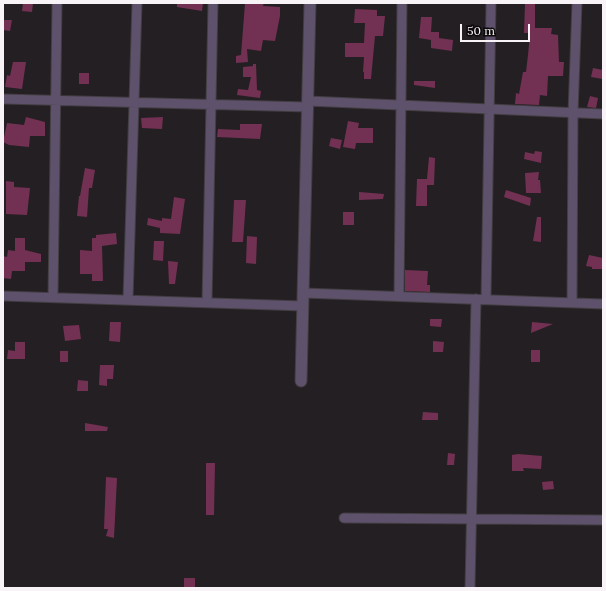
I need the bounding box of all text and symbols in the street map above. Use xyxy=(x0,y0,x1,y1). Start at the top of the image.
scale bar xyxy=(462,16,532,42)
text: 50 m xyxy=(467,23,495,38)

